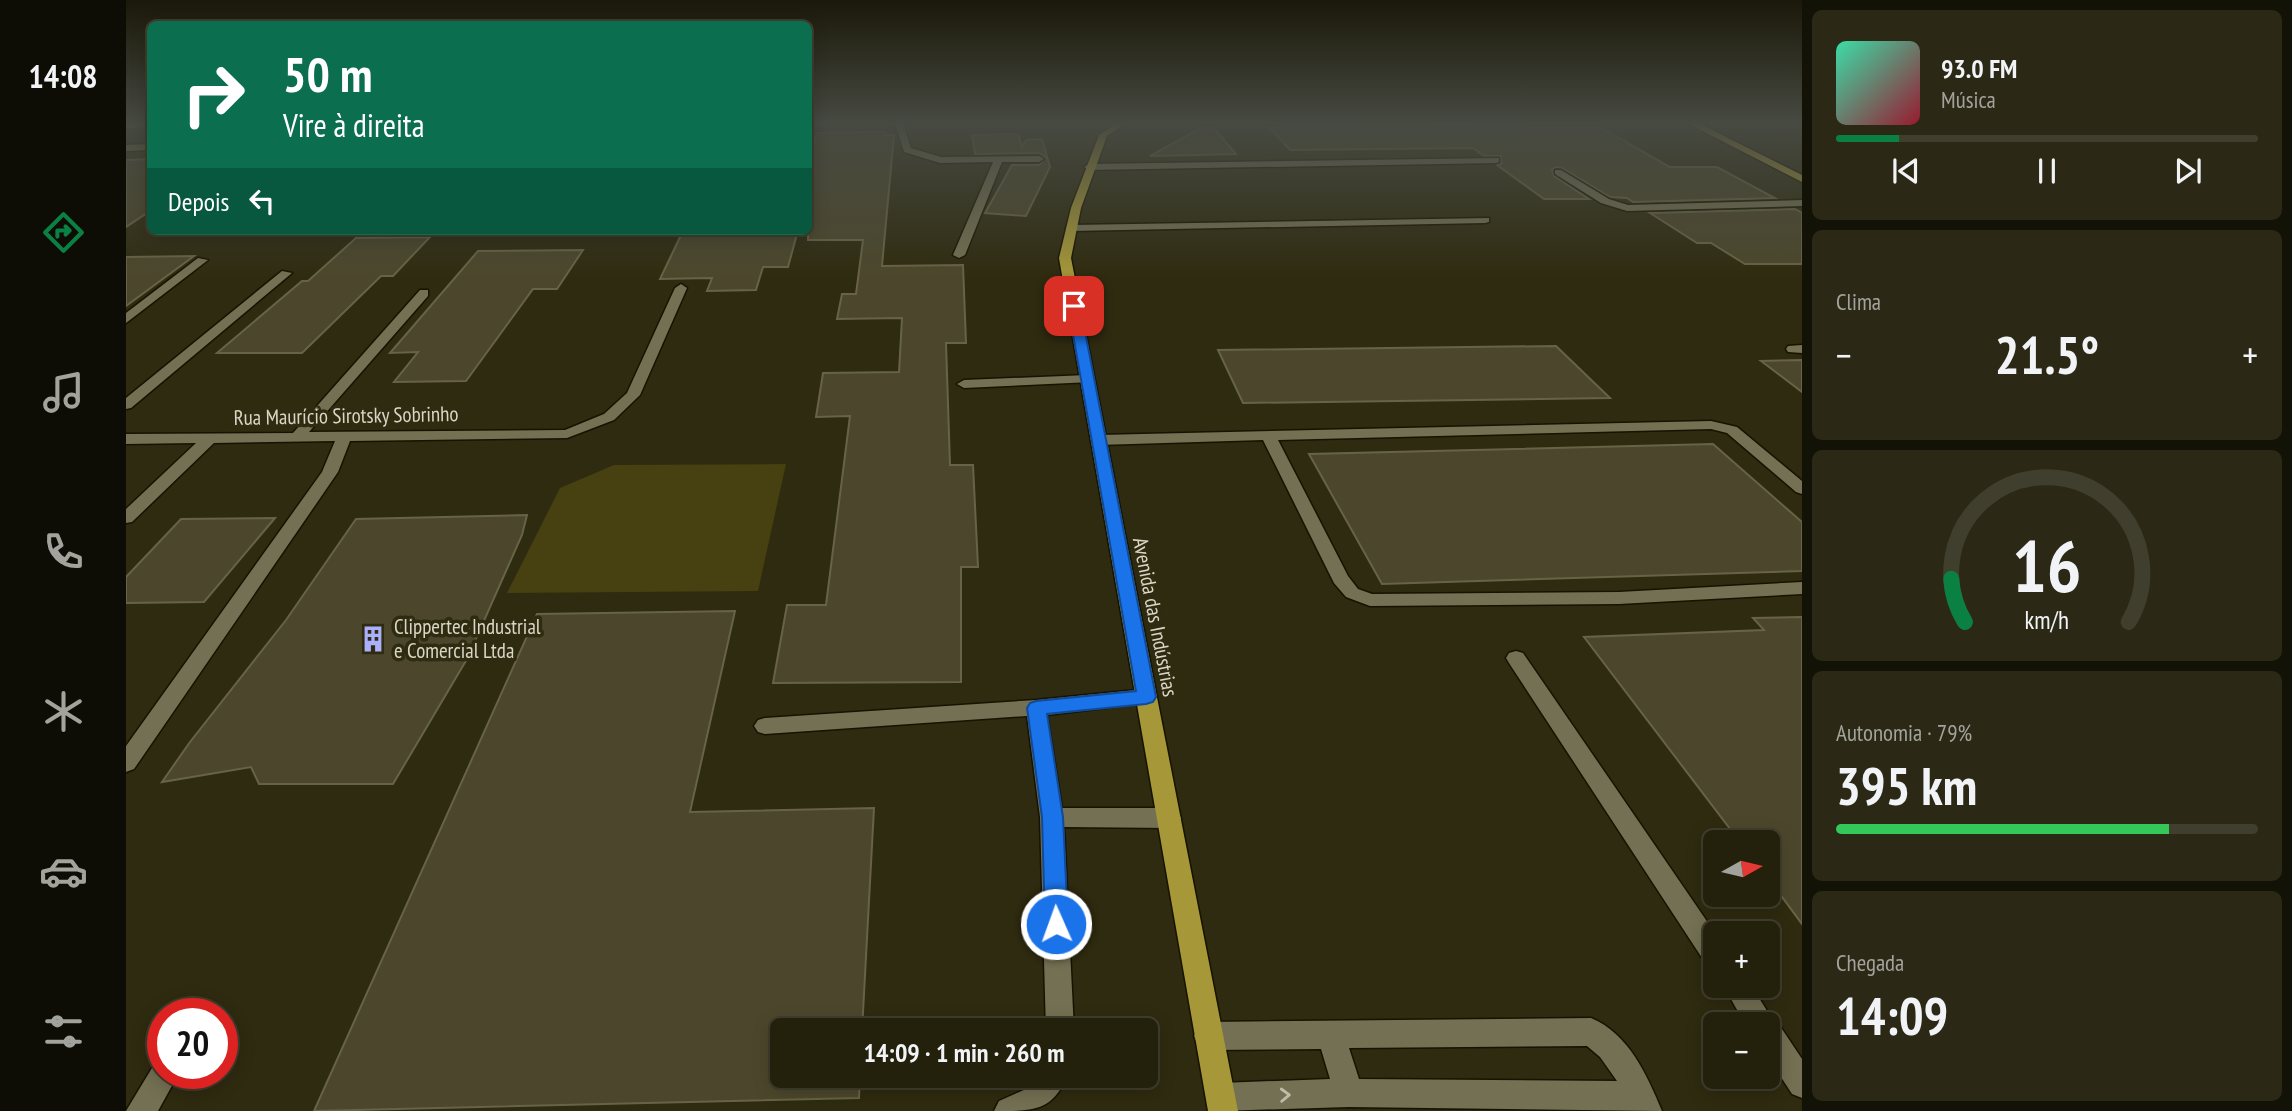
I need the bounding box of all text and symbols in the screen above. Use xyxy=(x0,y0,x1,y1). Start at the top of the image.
text: 50 m xyxy=(283,42,372,106)
icon: right xyxy=(168,49,259,140)
text: 93.0 FM xyxy=(1941,52,2017,85)
text: 14:08 xyxy=(28,55,98,97)
text: Música xyxy=(1941,85,1996,114)
text: Vire à direita xyxy=(283,104,424,146)
icon: previous xyxy=(1887,152,1925,190)
icon: pause xyxy=(2028,152,2066,190)
icon: next xyxy=(2169,152,2207,190)
icon: left xyxy=(243,182,281,220)
text: Depois xyxy=(168,185,229,218)
icon: directions xyxy=(39,208,88,257)
pin xyxy=(1044,276,1104,336)
icon: arrive xyxy=(1055,287,1093,325)
text: Clima xyxy=(1836,287,1881,316)
text: 21.5° xyxy=(1995,321,2099,388)
text: − xyxy=(1836,330,1852,379)
text: + xyxy=(2242,330,2258,379)
icon: music xyxy=(39,368,88,417)
street label: Rua Maurício Sirotsky Sobrinho xyxy=(233,400,459,431)
text: 16 xyxy=(2012,518,2082,612)
icon: phone xyxy=(39,527,88,576)
street label: Avenida das Indústrias xyxy=(1127,535,1184,699)
text: km/h xyxy=(2025,603,2069,635)
place label: Clippertec Industrial e Comercial Ltda xyxy=(394,613,541,664)
building icon: Clippertec Industrial e Comercial Ltda xyxy=(358,624,388,654)
icon: climate xyxy=(39,687,88,736)
text: Autonomia · 79% xyxy=(1836,718,1972,747)
text: 395 km xyxy=(1836,752,1977,819)
north arrow xyxy=(1703,830,1780,906)
map controls xyxy=(1703,830,1780,1089)
icon: car xyxy=(39,847,88,896)
position arrow xyxy=(1019,887,1093,961)
button: + xyxy=(1703,921,1780,998)
text: Chegada xyxy=(1836,948,1904,977)
text: 14:09 xyxy=(1836,982,1948,1049)
speed limit sign: 20 xyxy=(147,998,238,1089)
icon: filters xyxy=(39,1007,88,1056)
button: − xyxy=(1703,1012,1780,1089)
text: 14:09 · 1 min · 260 m xyxy=(864,1036,1064,1069)
one-way arrow xyxy=(1280,1087,1290,1103)

